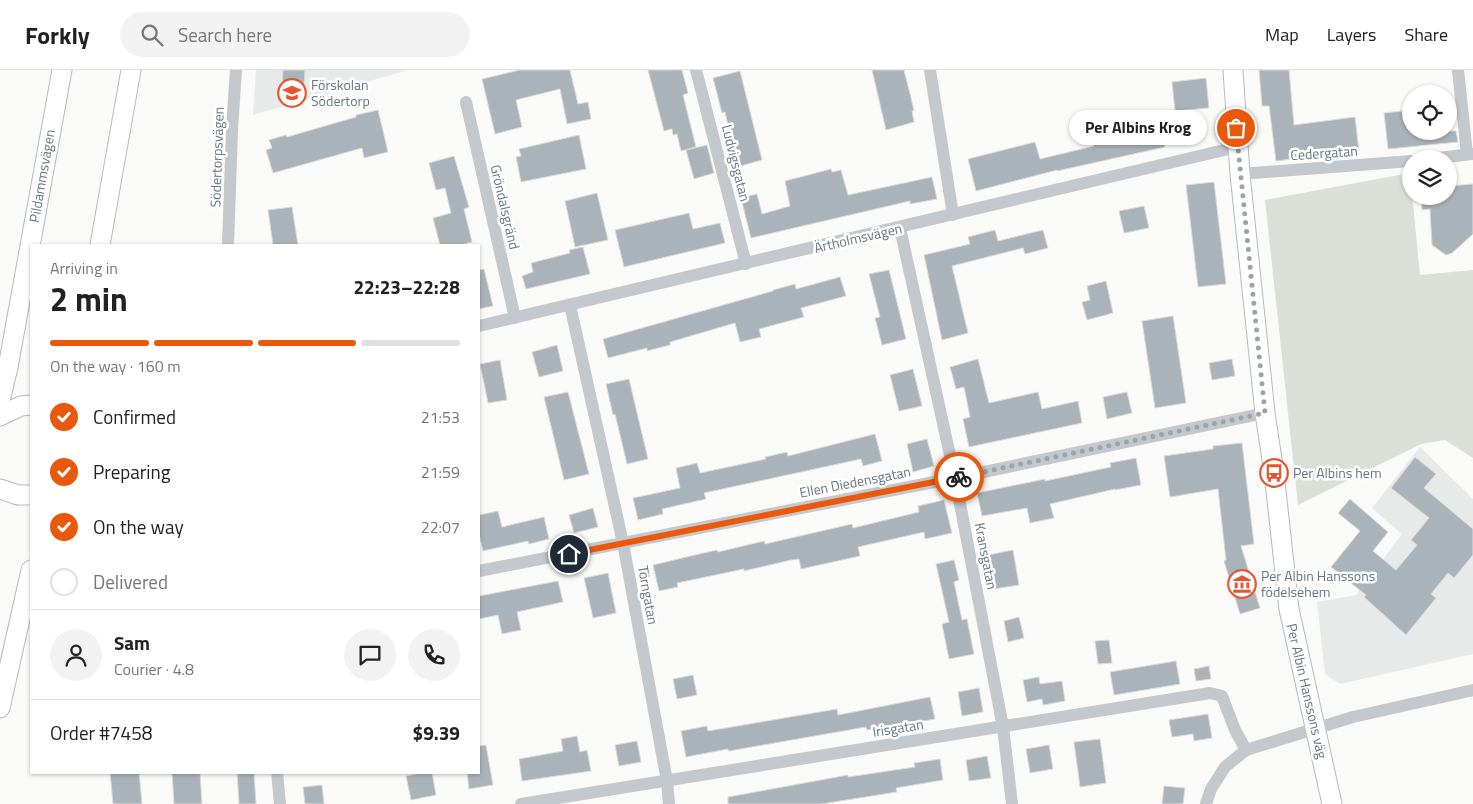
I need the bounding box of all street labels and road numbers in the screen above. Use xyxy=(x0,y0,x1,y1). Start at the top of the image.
street label: Södertorpsvägen xyxy=(204,106,229,208)
street label: Ludvigsgatan xyxy=(717,122,756,204)
street label: Pildammsvägen xyxy=(23,128,60,224)
street label: Cedergatan xyxy=(1290,140,1358,165)
street label: Gröndalsgränd xyxy=(486,162,525,251)
street label: Ärtholmsvägen xyxy=(812,217,904,258)
street label: Ellen Diedensgatan xyxy=(797,460,912,503)
street label: Kransgatan xyxy=(970,521,1003,591)
street label: Törngatan xyxy=(633,564,664,626)
street label: Per Albin Hanssons väg xyxy=(1282,621,1333,761)
street label: Irisgatan xyxy=(871,713,925,742)

